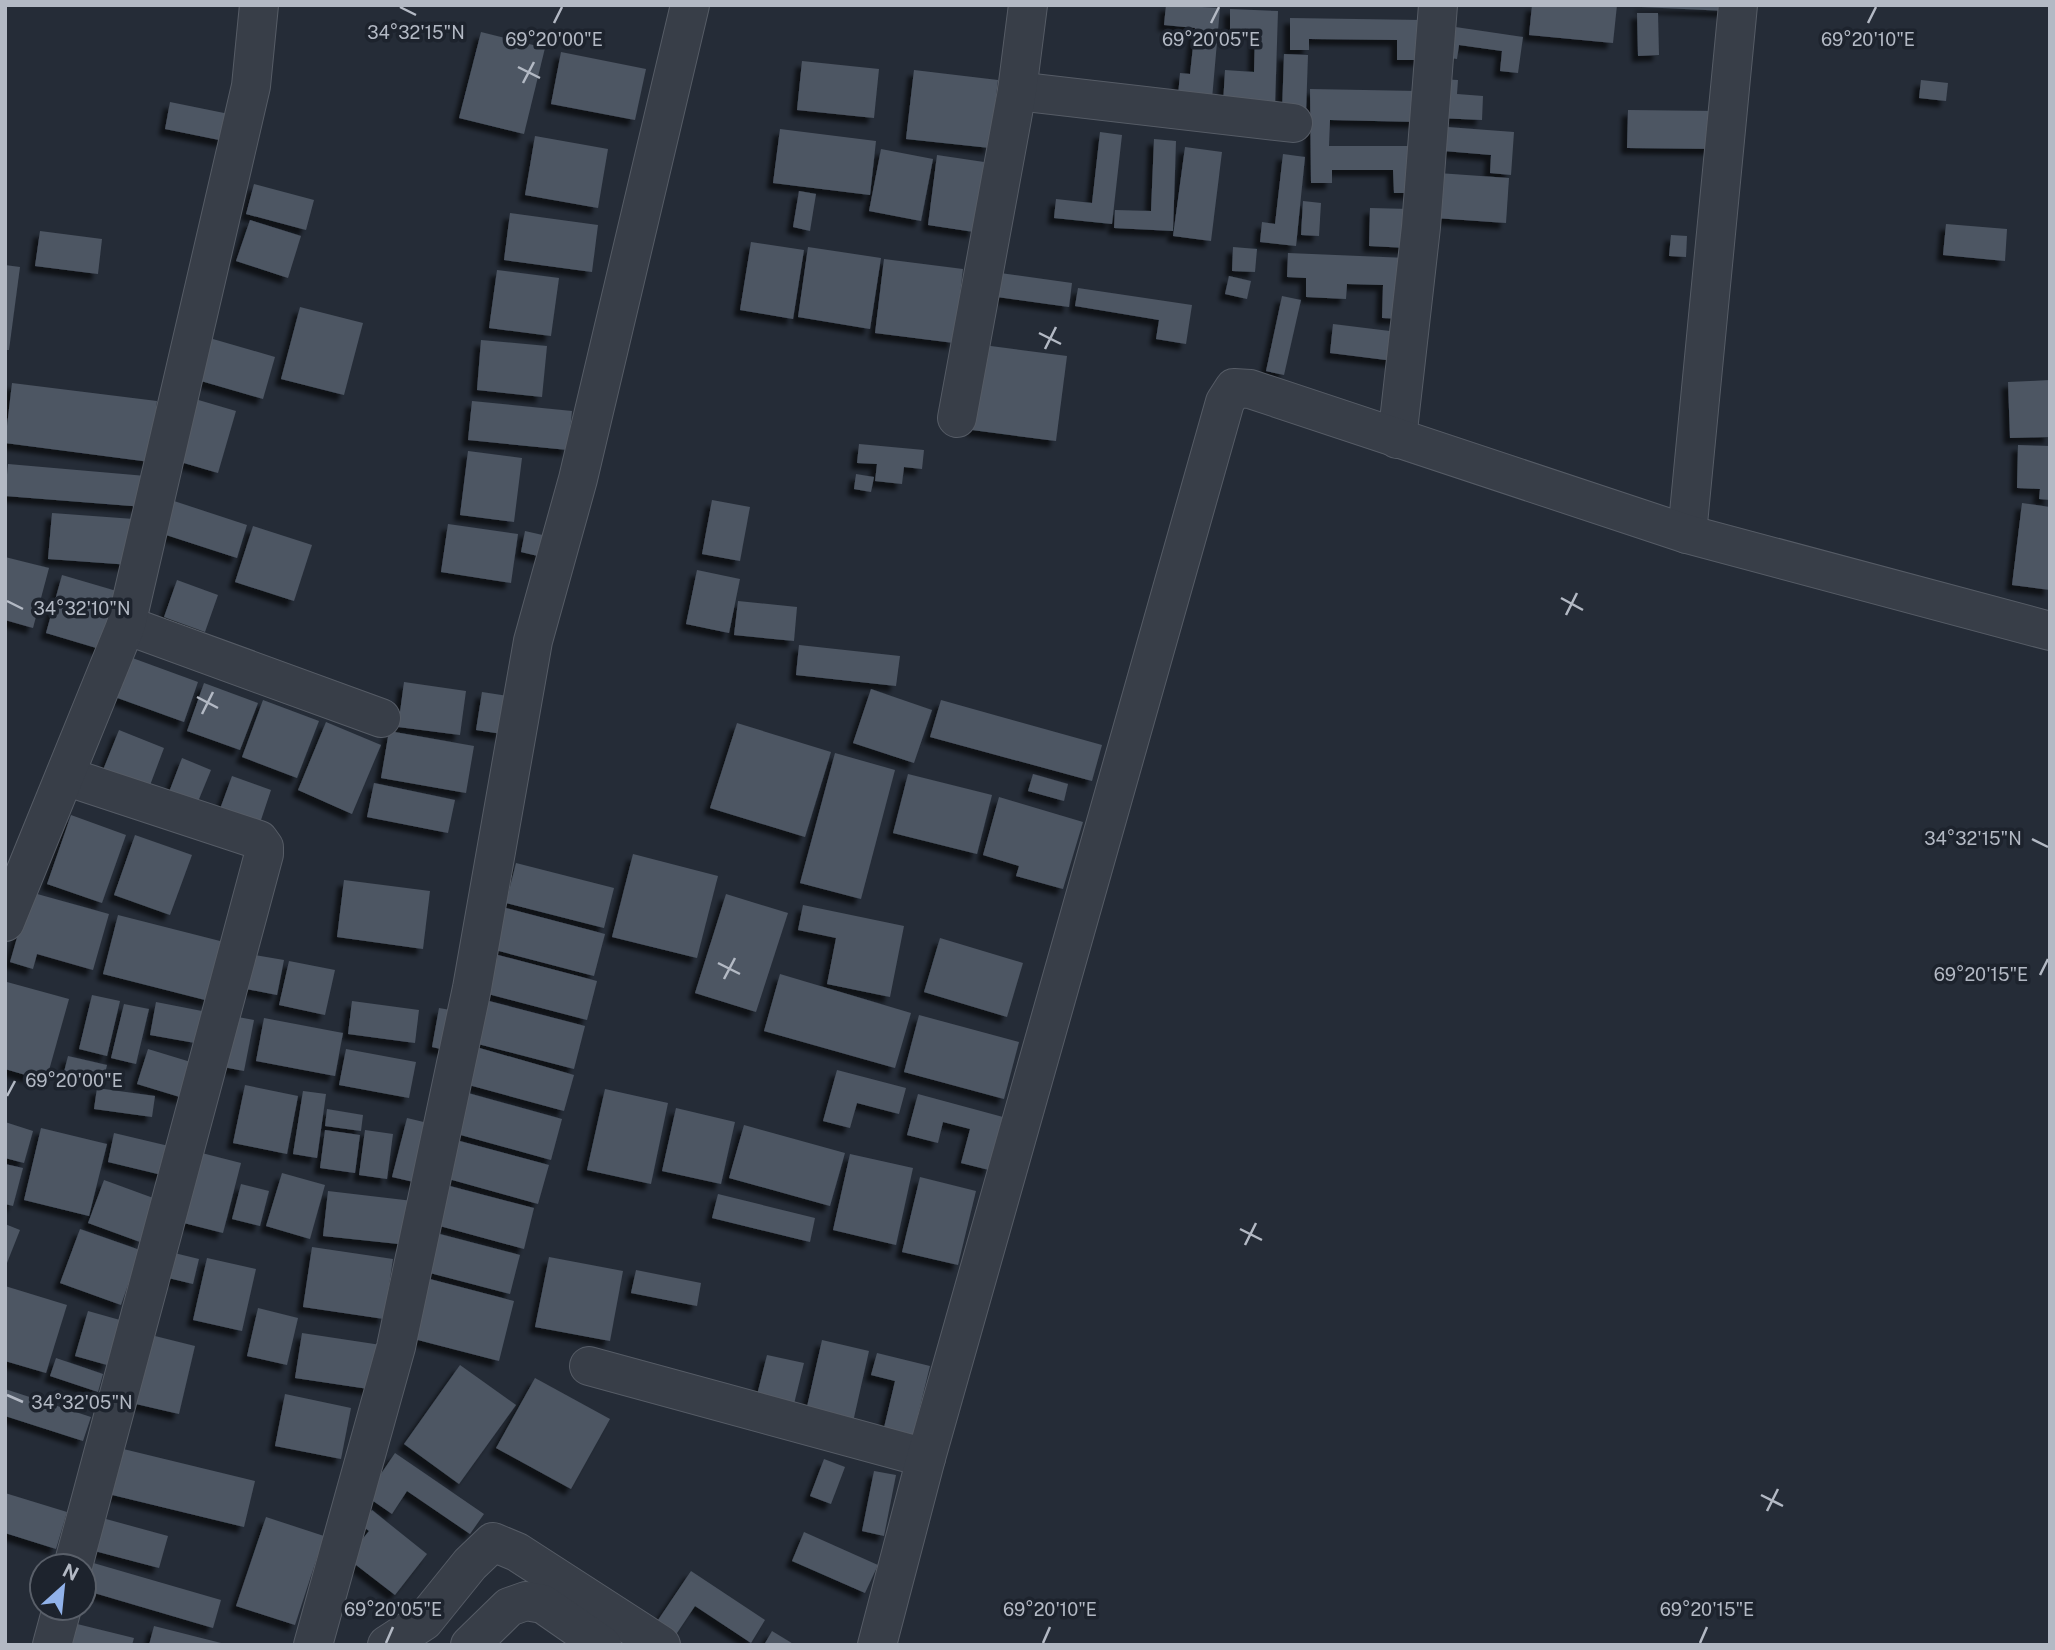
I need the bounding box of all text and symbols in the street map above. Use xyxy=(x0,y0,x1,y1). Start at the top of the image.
text: 34°32'15"N xyxy=(367,22,465,43)
text: 69°20'00"E xyxy=(505,29,603,50)
text: 69°20'05"E xyxy=(1162,29,1260,50)
text: 69°20'10"E xyxy=(1821,29,1915,50)
text: 34°32'10"N xyxy=(33,598,131,619)
text: 34°32'15"N xyxy=(1924,828,2022,849)
text: 69°20'15"E xyxy=(1934,964,2028,985)
text: 69°20'00"E xyxy=(25,1070,123,1091)
text: 34°32'05"N xyxy=(31,1392,133,1413)
north arrow xyxy=(28,1552,98,1622)
text: N xyxy=(59,1559,82,1585)
text: 69°20'05"E xyxy=(344,1599,442,1620)
text: 69°20'10"E xyxy=(1003,1599,1097,1620)
text: 69°20'15"E xyxy=(1660,1599,1754,1620)

